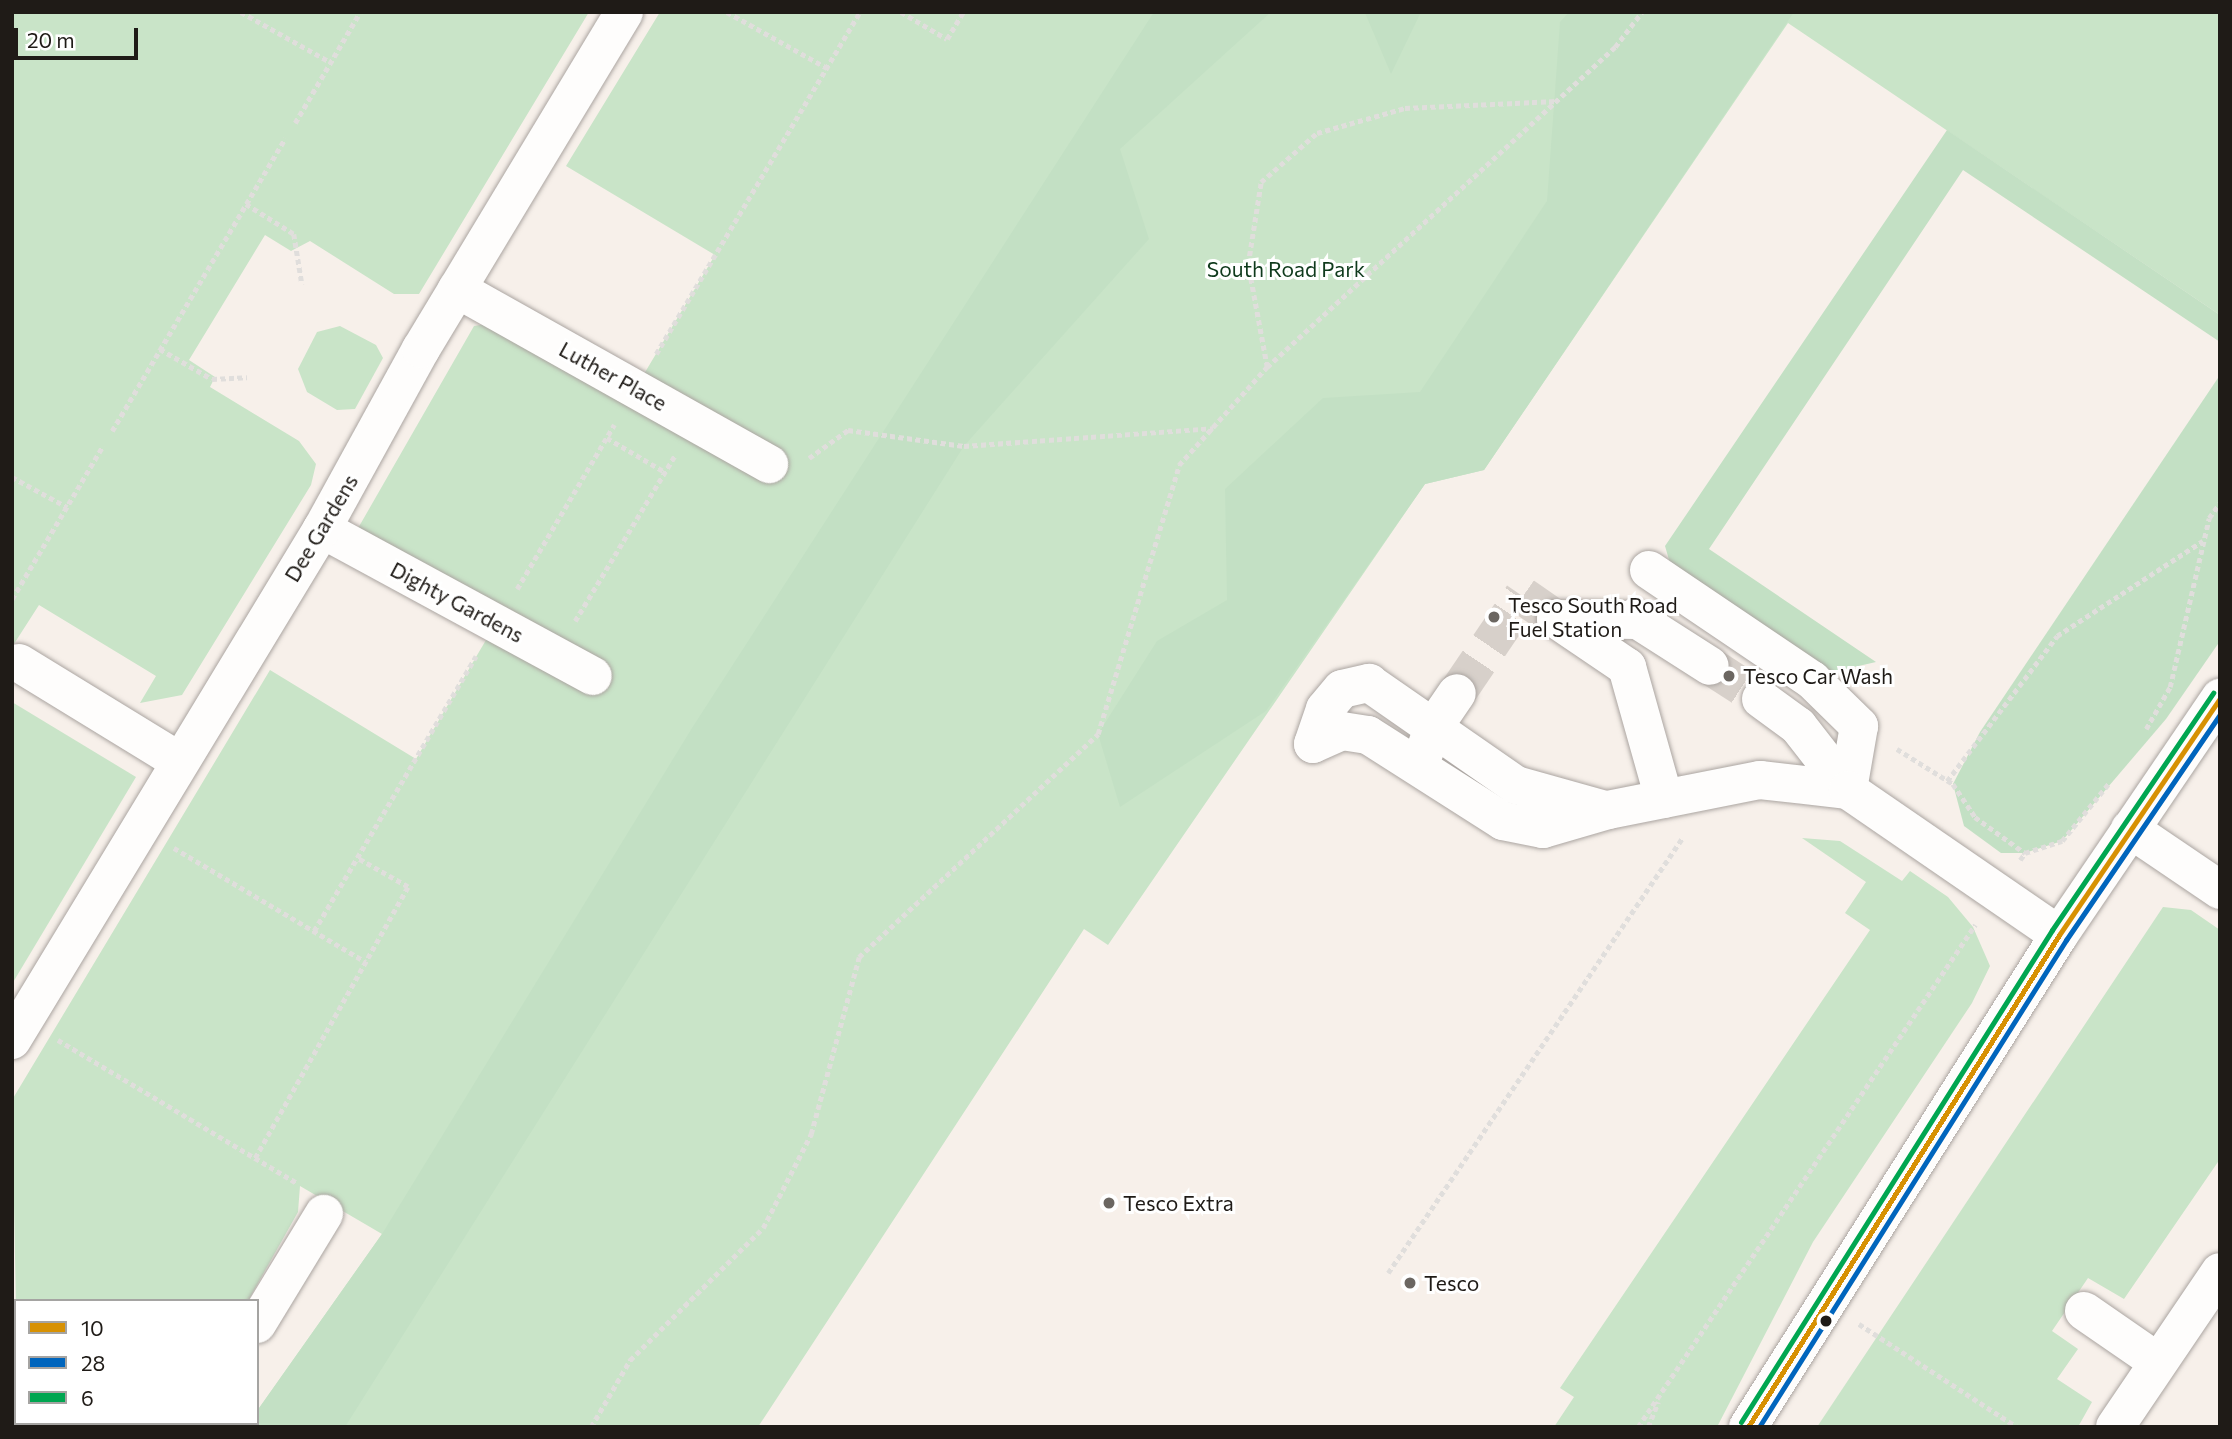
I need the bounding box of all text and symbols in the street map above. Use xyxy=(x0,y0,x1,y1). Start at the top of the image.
scale bar xyxy=(18,14,142,58)
text: 20 m xyxy=(27,27,75,52)
park label: South Road Park xyxy=(1207,256,1365,282)
street label: Luther Place xyxy=(555,336,671,416)
street label: Dee Gardens xyxy=(279,470,363,586)
street label: Dighty Gardens xyxy=(386,556,528,648)
place label: Tesco South Road Fuel Station xyxy=(1508,592,1678,642)
marker: Tesco South Road Fuel Station xyxy=(1486,609,1502,625)
place label: Tesco Car Wash xyxy=(1743,663,1893,689)
marker: Tesco Car Wash xyxy=(1721,668,1737,684)
place label: Tesco Extra xyxy=(1123,1190,1234,1216)
marker: Tesco Extra xyxy=(1101,1195,1117,1211)
place label: Tesco xyxy=(1424,1270,1479,1296)
marker: Tesco xyxy=(1402,1275,1418,1291)
legend xyxy=(14,1299,259,1425)
unlabelled marker xyxy=(1819,1314,1833,1328)
text: 10 xyxy=(81,1315,104,1340)
text: 28 xyxy=(81,1350,105,1375)
text: 6 xyxy=(81,1385,94,1410)

